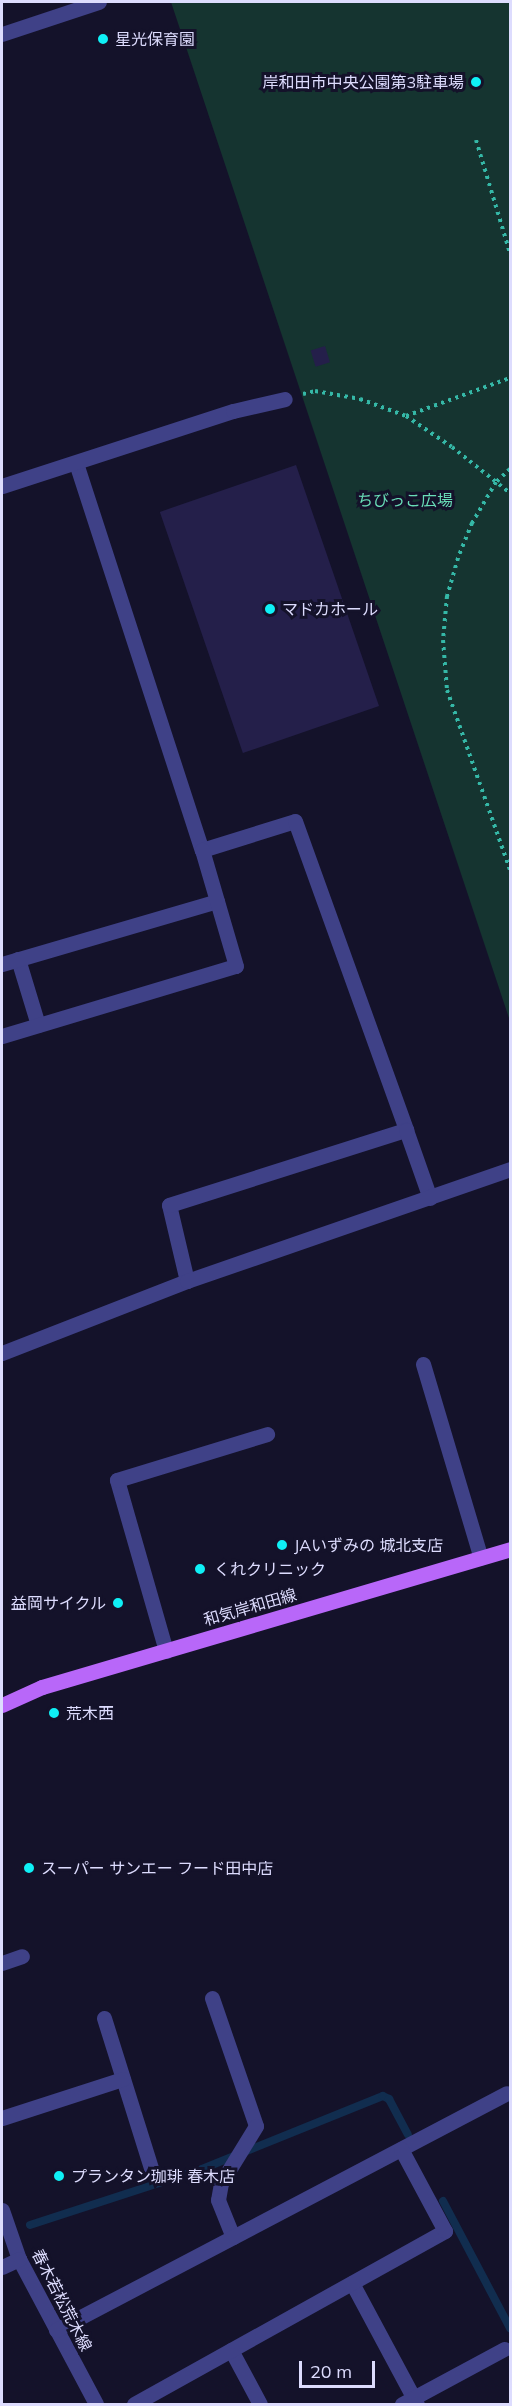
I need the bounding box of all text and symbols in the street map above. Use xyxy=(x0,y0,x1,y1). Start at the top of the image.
place label: 星光保育園 xyxy=(115,29,195,49)
marker: 星光保育園 xyxy=(96,32,110,46)
place label: 岸和田市中央公園第3駐車場 xyxy=(262,72,464,92)
marker: 岸和田市中央公園第3駐車場 xyxy=(469,75,483,89)
park label: ちびっこ広場 xyxy=(357,490,453,510)
place label: マドカホール xyxy=(282,599,378,619)
marker: マドカホール xyxy=(263,602,277,616)
place label: JAいずみの 城北支店 xyxy=(294,1535,443,1555)
marker: JAいずみの 城北支店 xyxy=(275,1538,289,1552)
place label: くれクリニック xyxy=(214,1559,326,1579)
marker: くれクリニック xyxy=(191,1560,209,1578)
street label: 和気岸和田線 xyxy=(201,1585,299,1629)
place label: 益岡サイクル xyxy=(10,1593,106,1613)
marker: 益岡サイクル xyxy=(111,1596,125,1610)
place label: 荒木西 xyxy=(66,1703,114,1723)
marker: 荒木西 xyxy=(47,1706,61,1720)
place label: スーパー サンエー フード田中店 xyxy=(41,1858,273,1878)
marker: スーパー サンエー フード田中店 xyxy=(22,1861,36,1875)
place label: プランタン珈琲 春木店 xyxy=(71,2166,235,2186)
marker: プランタン珈琲 春木店 xyxy=(52,2169,66,2183)
street label: 春木若松荒木線 xyxy=(28,2246,96,2354)
scale bar xyxy=(302,2349,378,2387)
text: 20 m xyxy=(310,2360,352,2383)

